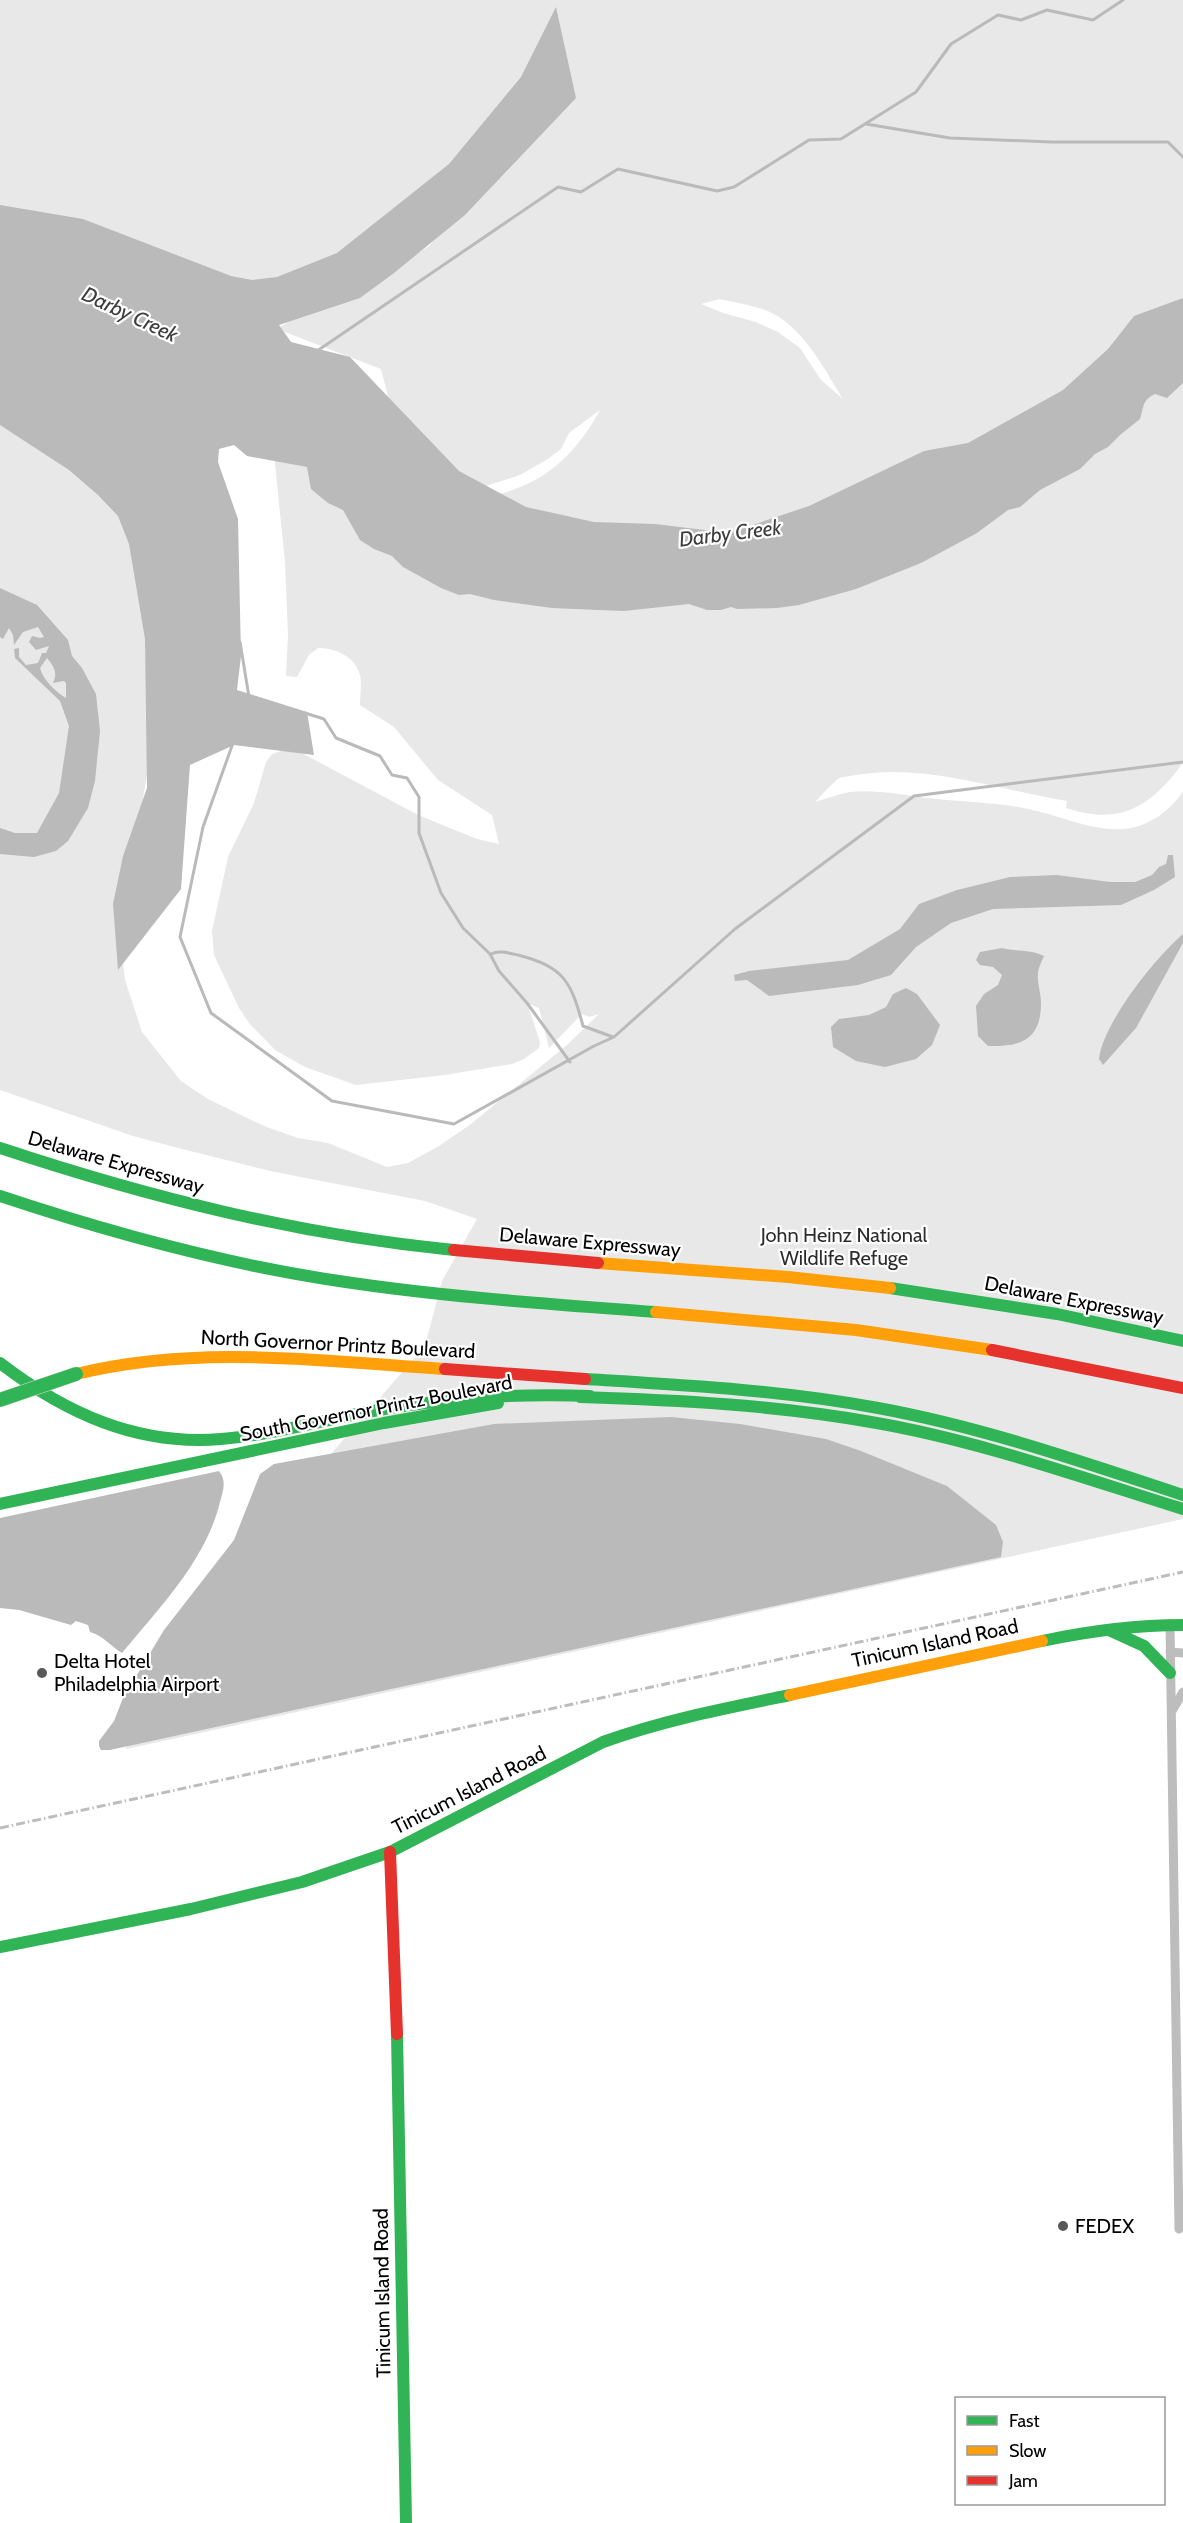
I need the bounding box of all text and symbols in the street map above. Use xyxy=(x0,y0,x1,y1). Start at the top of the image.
water label: Darby Creek xyxy=(78,281,183,347)
water label: Darby Creek xyxy=(677,514,784,552)
street label: Delaware Expressway xyxy=(25,1125,207,1199)
street label: Delaware Expressway xyxy=(498,1222,682,1262)
park label: John Heinz National Wildlife Refuge xyxy=(760,1223,928,1270)
street label: Delaware Expressway xyxy=(982,1271,1166,1329)
street label: North Governor Printz Boulevard xyxy=(200,1325,476,1363)
street label: South Governor Printz Boulevard xyxy=(238,1370,514,1446)
street label: Tinicum Island Road xyxy=(850,1614,1020,1672)
place label: Delta Hotel Philadelphia Airport xyxy=(54,1649,219,1696)
marker: Delta Hotel Philadelphia Airport xyxy=(35,1666,49,1680)
street label: Tinicum Island Road xyxy=(388,1741,550,1839)
street label: Tinicum Island Road xyxy=(369,2208,395,2378)
place label: FEDEX xyxy=(1075,2214,1134,2238)
marker: FEDEX xyxy=(1056,2219,1070,2233)
legend xyxy=(955,2397,1165,2505)
text: Fast xyxy=(1009,2410,1040,2432)
text: Slow xyxy=(1009,2440,1046,2462)
text: Jam xyxy=(1008,2470,1038,2492)

